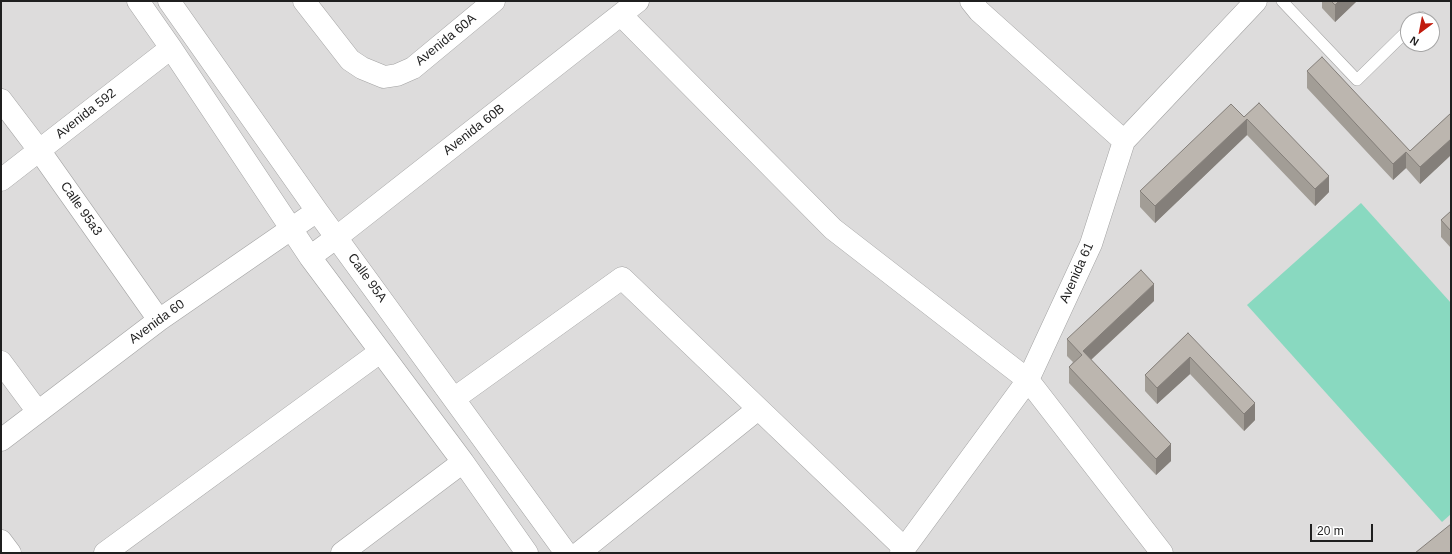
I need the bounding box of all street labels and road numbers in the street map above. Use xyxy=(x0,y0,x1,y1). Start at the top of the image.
street label: Avenida 60A xyxy=(413,11,479,69)
street label: Avenida 592 xyxy=(53,86,119,142)
street label: Avenida 60B xyxy=(440,101,508,159)
street label: Calle 95a3 xyxy=(57,179,105,239)
street label: Avenida 61 xyxy=(1057,240,1097,306)
street label: Calle 95A xyxy=(344,251,390,305)
street label: Avenida 60 xyxy=(126,297,188,347)

